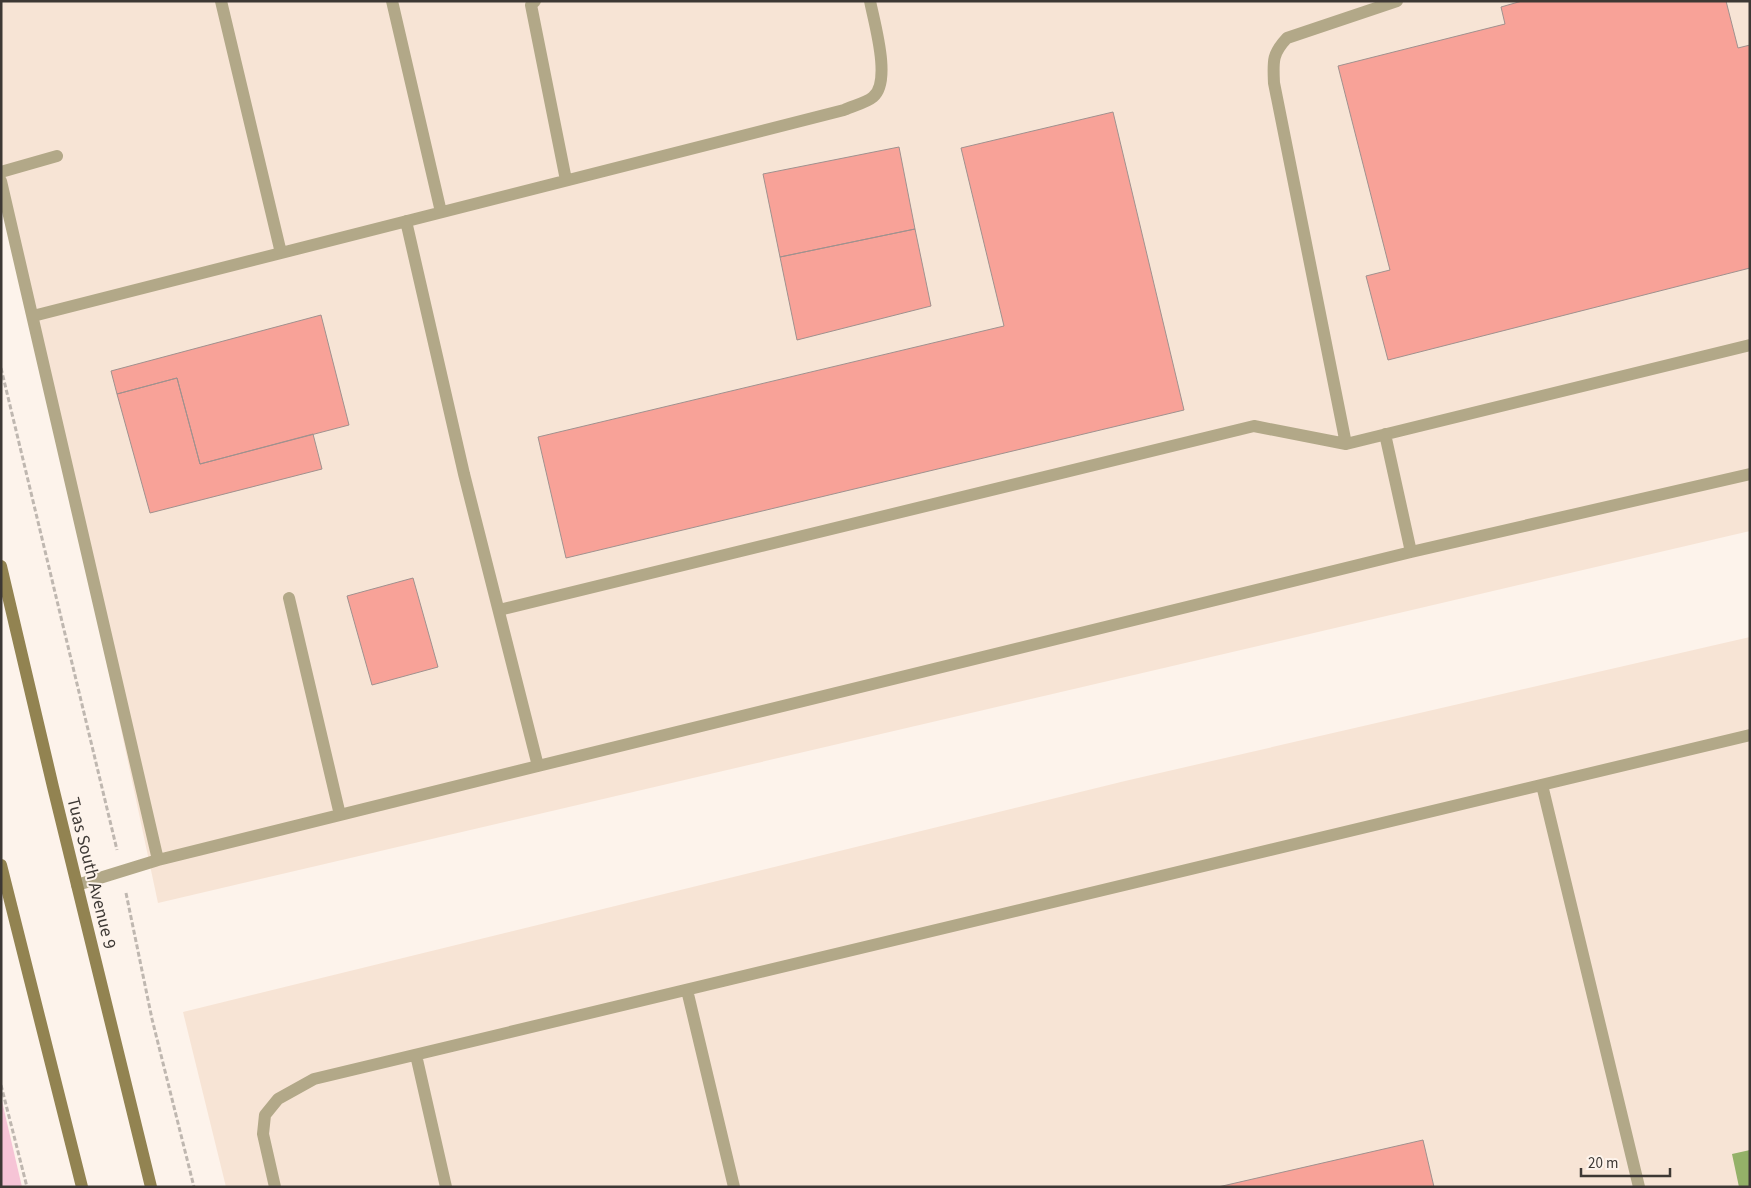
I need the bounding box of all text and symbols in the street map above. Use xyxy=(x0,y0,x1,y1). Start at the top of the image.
street label: Tuas South Avenue 9 xyxy=(61,795,122,952)
scale bar xyxy=(1581,1146,1670,1178)
text: 20 m xyxy=(1588,1153,1618,1174)

